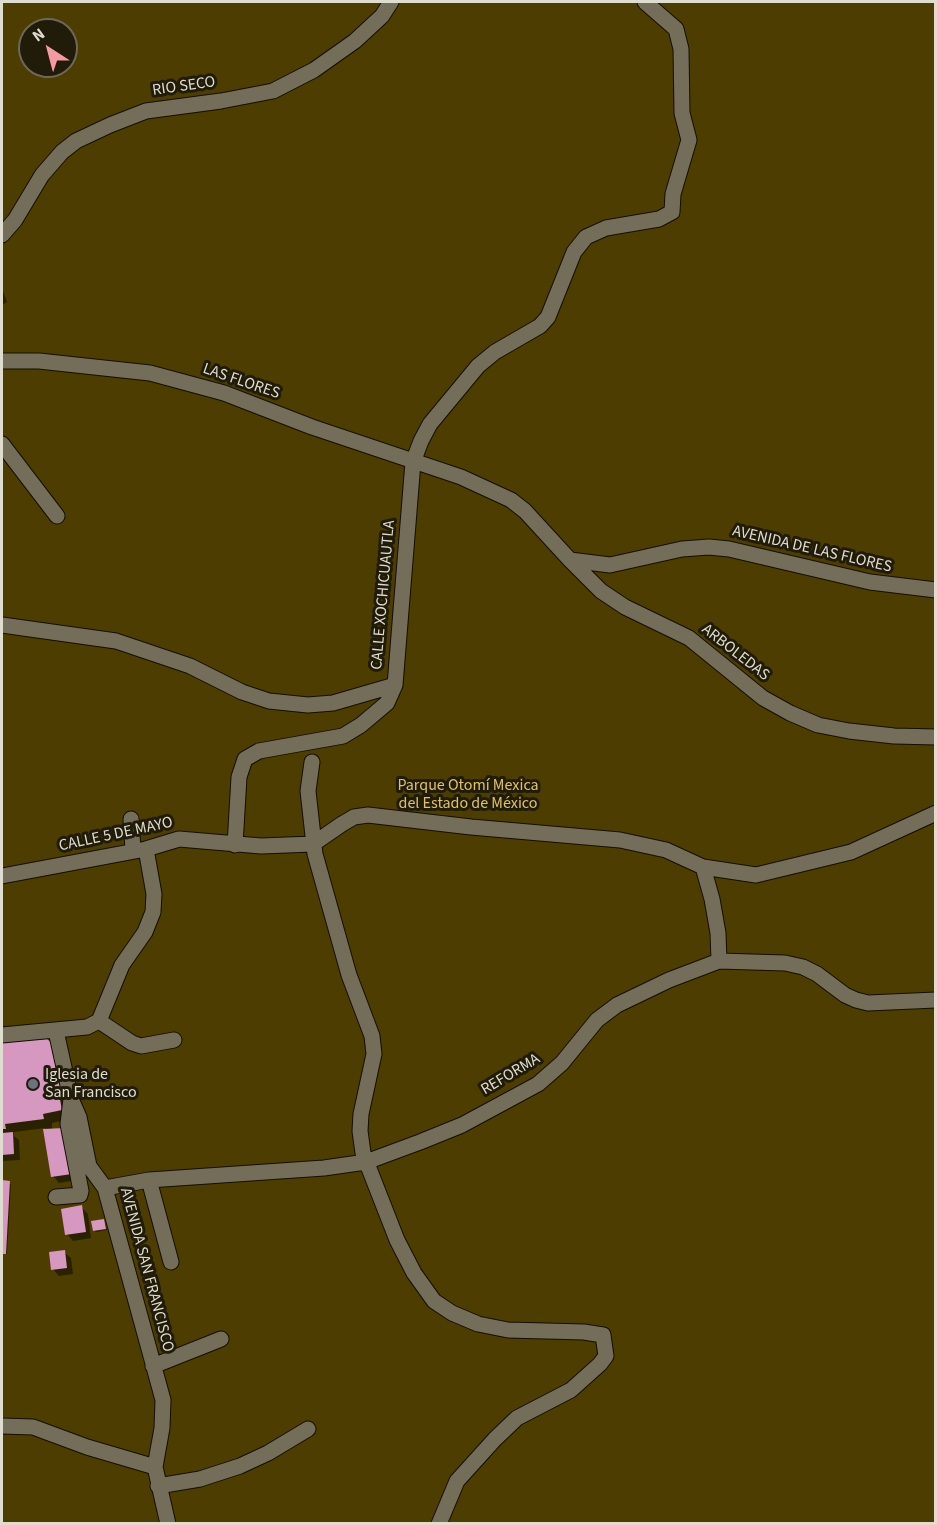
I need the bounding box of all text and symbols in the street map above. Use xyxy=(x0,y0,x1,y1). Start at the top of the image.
north arrow xyxy=(18,18,78,78)
text: N xyxy=(28,23,49,47)
street label: RIO SECO xyxy=(151,73,217,101)
street label: LAS FLORES xyxy=(200,360,282,404)
street label: CALLE XOCHICUAUTLA xyxy=(368,519,400,671)
street label: AVENIDA DE LAS FLORES xyxy=(730,522,894,578)
street label: ARBOLEDAS xyxy=(697,621,773,685)
park label: Parque Otomí Mexica del Estado de México xyxy=(397,776,539,814)
street label: CALLE 5 DE MAYO xyxy=(57,814,175,856)
street label: REFORMA xyxy=(478,1050,544,1100)
place label: Iglesia de San Francisco xyxy=(45,1065,137,1103)
marker: Iglesia de San Francisco xyxy=(26,1077,40,1091)
street label: AVENIDA SAN FRANCISCO xyxy=(115,1186,177,1354)

